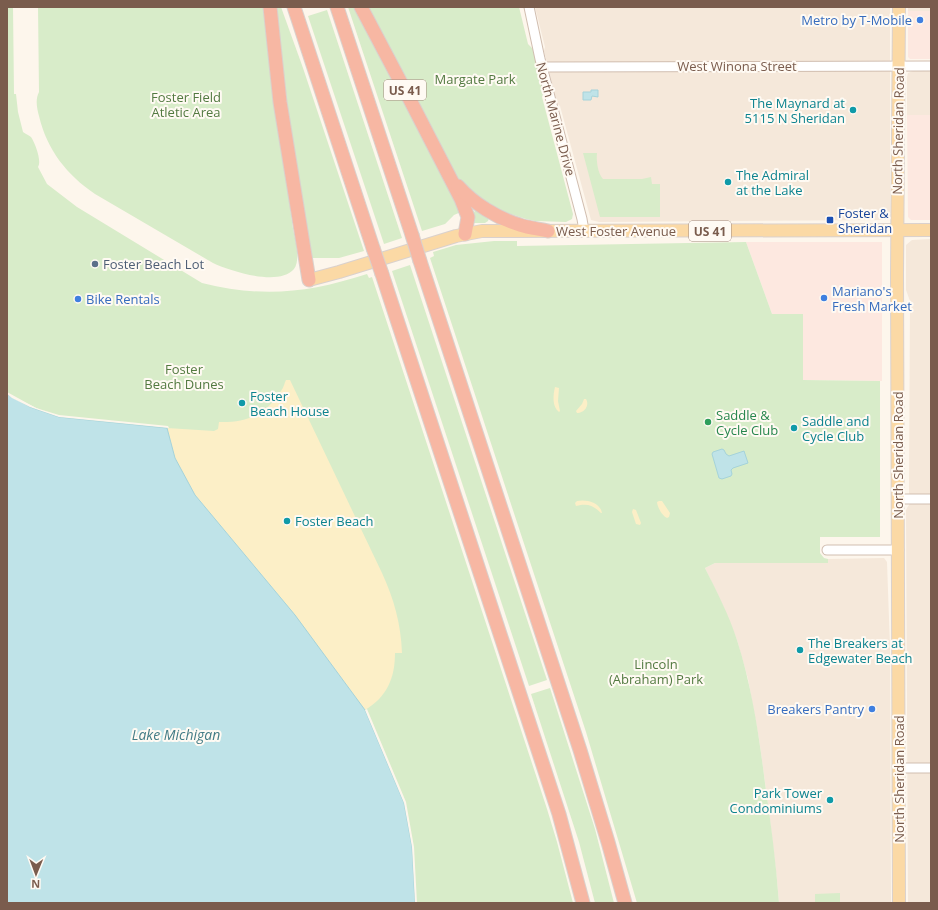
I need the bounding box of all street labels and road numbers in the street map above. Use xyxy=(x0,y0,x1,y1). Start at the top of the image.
street label: West Winona Street xyxy=(677,57,797,75)
street label: North Marine Drive xyxy=(532,60,580,178)
street label: North Sheridan Road xyxy=(888,67,908,195)
road number: US 41 xyxy=(384,80,426,100)
road number: US 41 xyxy=(689,221,731,241)
street label: West Foster Avenue xyxy=(556,222,676,240)
street label: North Sheridan Road xyxy=(889,391,907,519)
street label: North Sheridan Road xyxy=(890,715,908,843)

